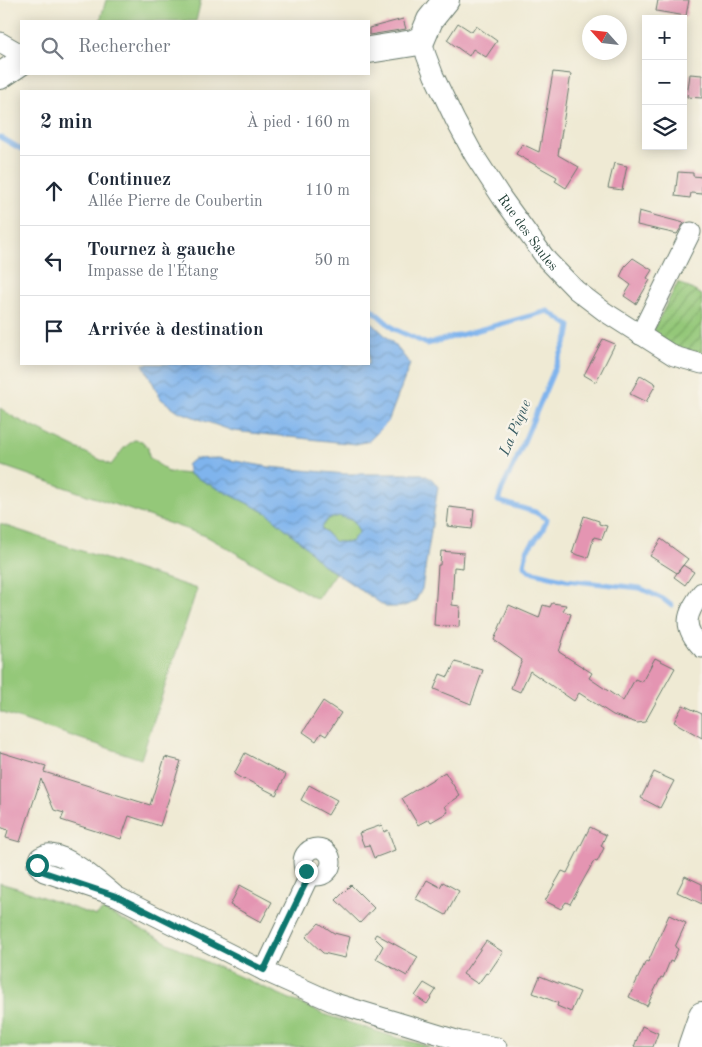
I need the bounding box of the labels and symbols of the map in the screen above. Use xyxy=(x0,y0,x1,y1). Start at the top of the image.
north arrow xyxy=(582,15,627,60)
street label: Rue des Saules xyxy=(495,192,560,274)
water label: La Pique xyxy=(497,398,534,459)
route start xyxy=(26,854,49,877)
route end xyxy=(295,860,318,883)

